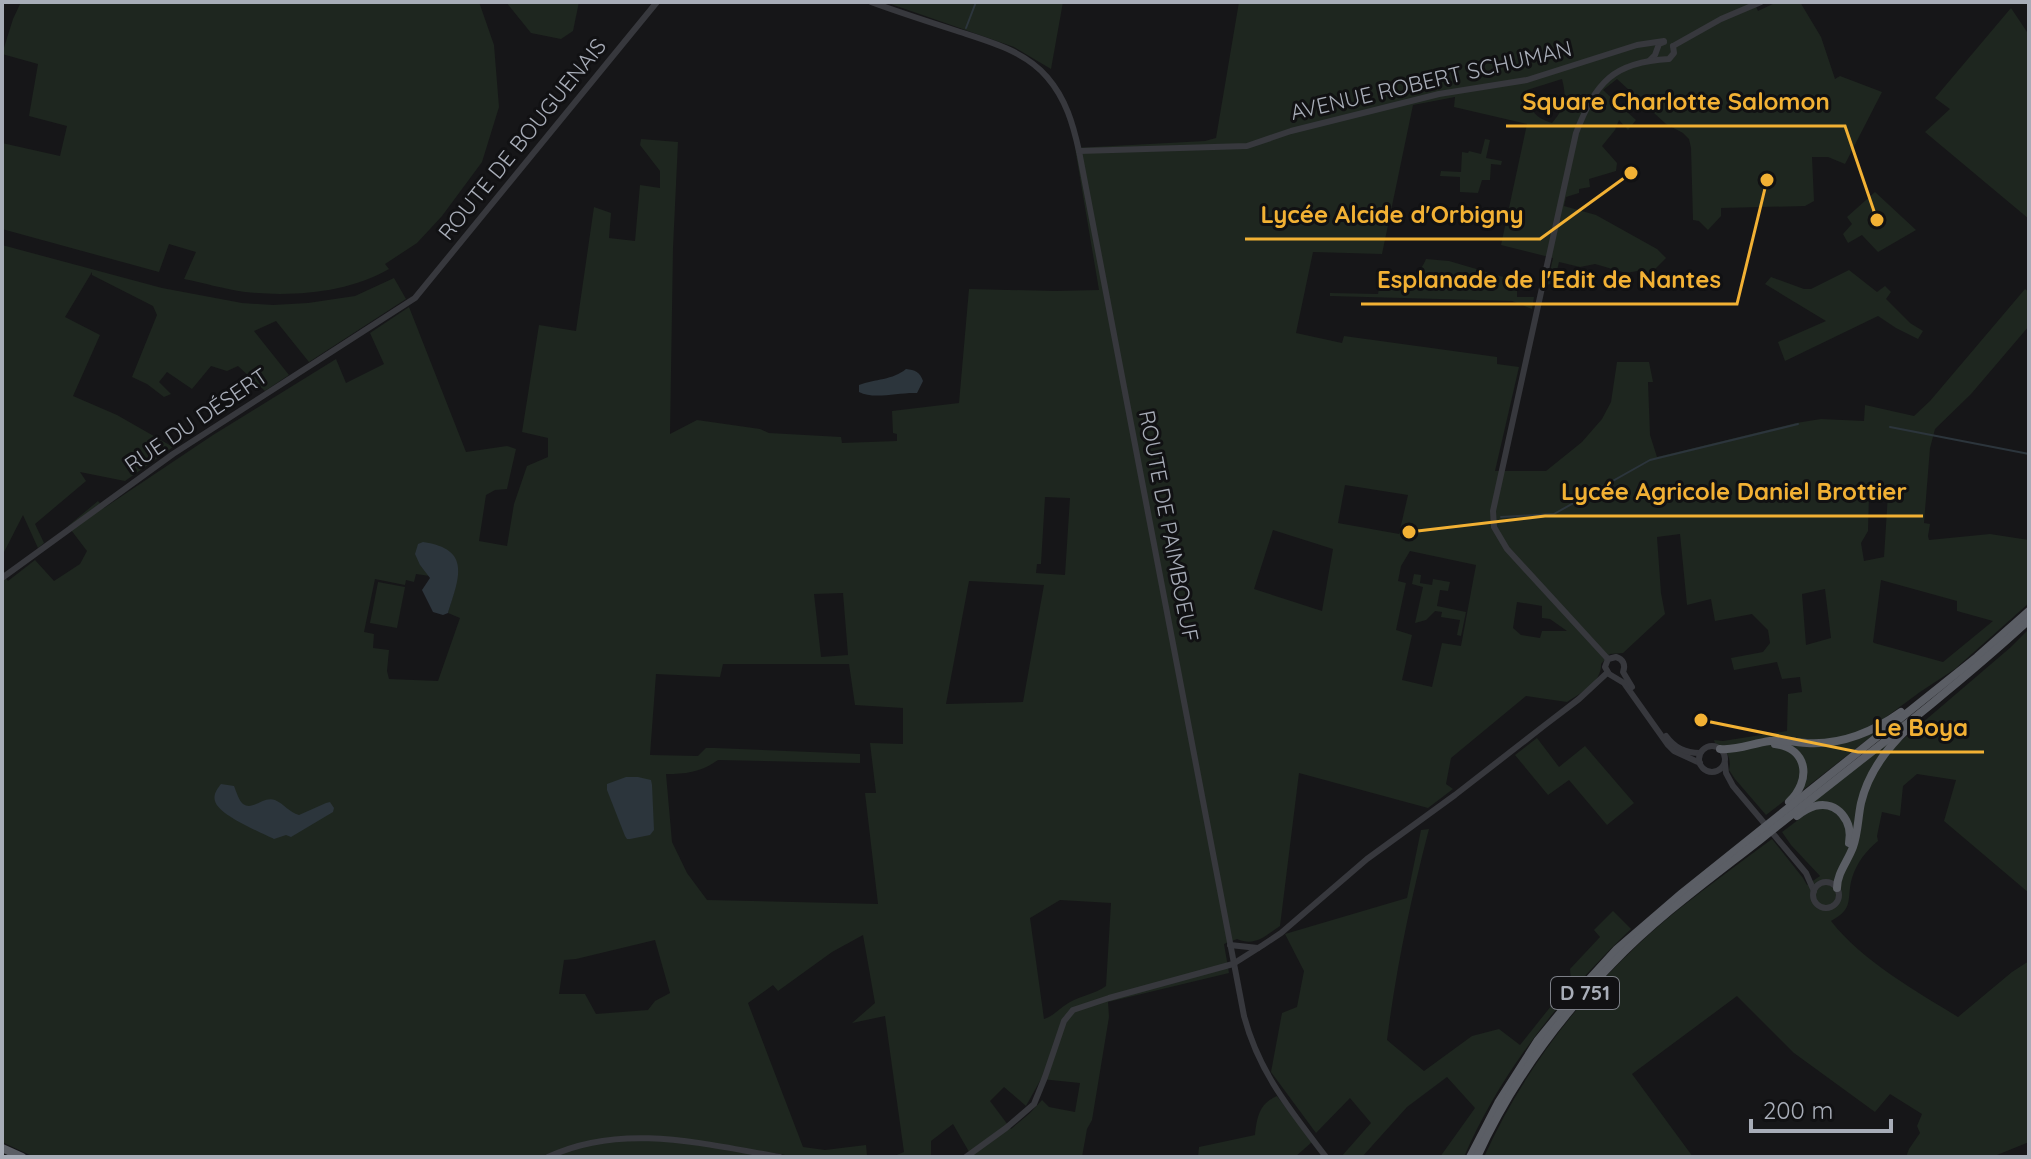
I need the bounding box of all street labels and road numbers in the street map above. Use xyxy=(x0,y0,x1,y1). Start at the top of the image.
street label: ROUTE DE BOUGUENAIS xyxy=(432,32,612,246)
street label: AVENUE ROBERT SCHUMAN xyxy=(1287,34,1575,126)
street label: RUE DU DÉSERT xyxy=(119,362,273,478)
street label: ROUTE DE PAIMBOEUF xyxy=(1133,408,1205,644)
road number: D 751 xyxy=(1551,977,1619,1009)

